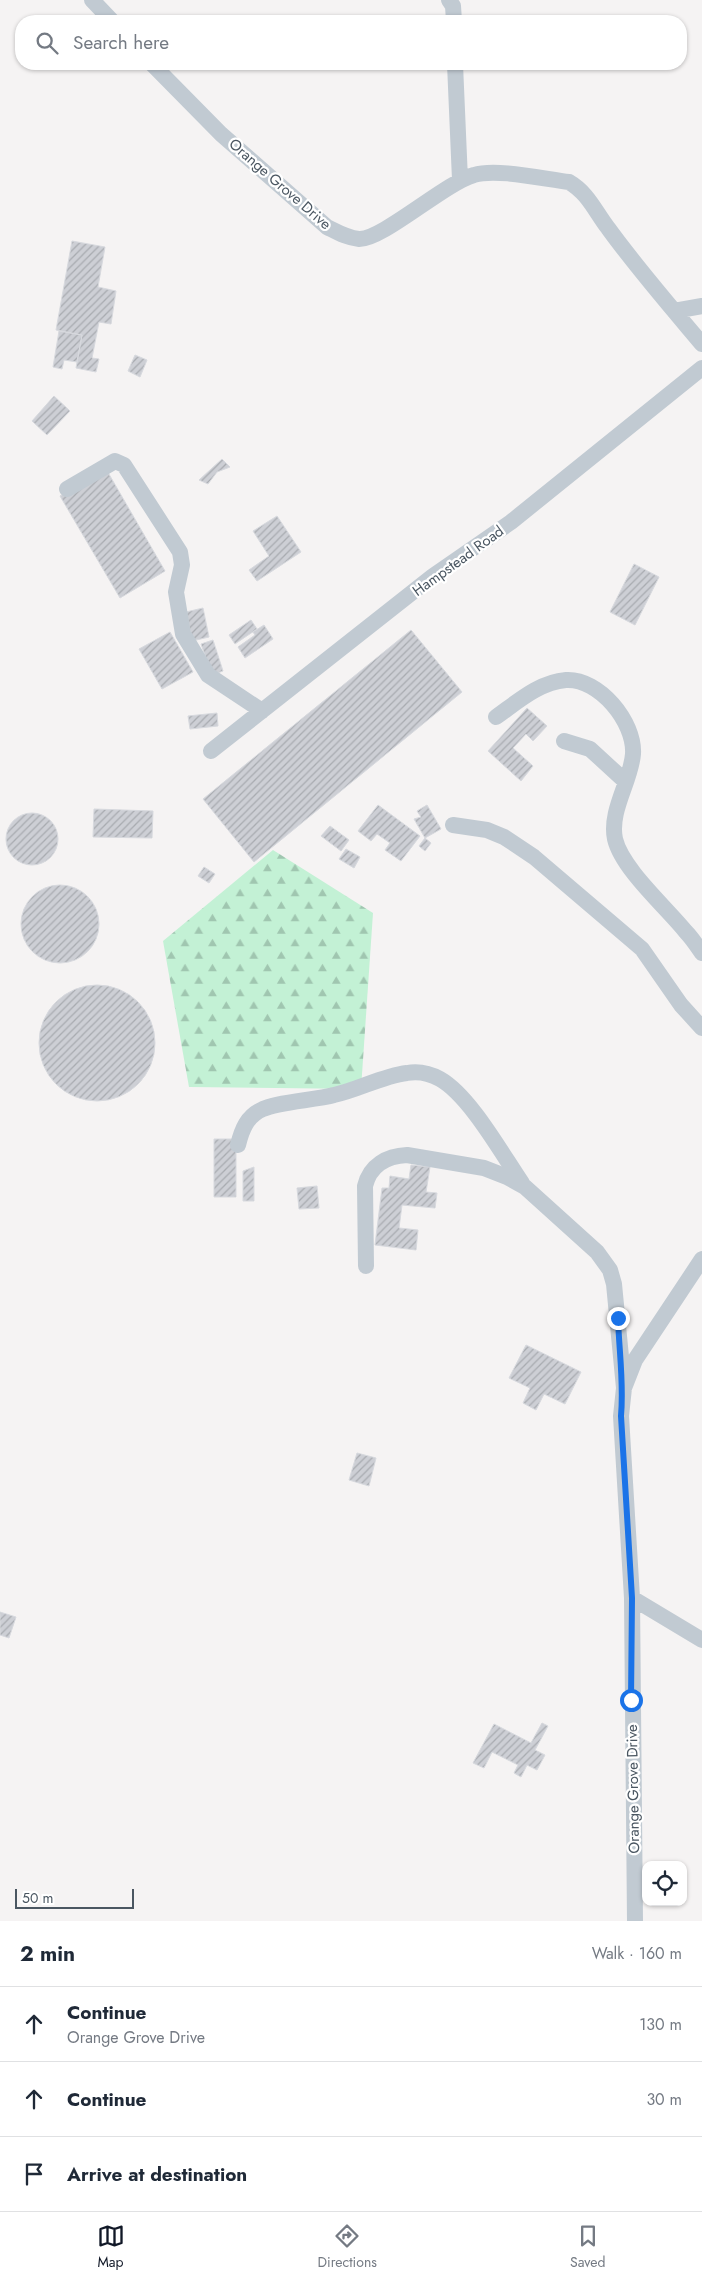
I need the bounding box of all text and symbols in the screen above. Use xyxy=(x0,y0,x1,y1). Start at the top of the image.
search box xyxy=(15,15,687,70)
icon: search xyxy=(33,29,61,57)
text: Search here xyxy=(73,29,169,56)
street label: Orange Grove Drive xyxy=(224,133,336,235)
street label: Hampstead Road xyxy=(408,520,508,602)
route end xyxy=(607,1307,630,1330)
route start xyxy=(620,1689,643,1712)
street label: Orange Grove Drive xyxy=(621,1724,645,1854)
map controls xyxy=(642,1861,687,1906)
button: locate xyxy=(642,1861,687,1906)
scale bar xyxy=(15,1886,134,1909)
text: 50 m xyxy=(22,1888,53,1908)
text: 2 min xyxy=(20,1939,75,1969)
text: Walk · 160 m xyxy=(592,1942,682,1965)
text: Continue xyxy=(67,1999,146,2026)
icon: ahead xyxy=(20,2010,48,2038)
text: 130 m xyxy=(639,2013,682,2036)
text: Orange Grove Drive xyxy=(67,2026,205,2049)
icon: ahead xyxy=(20,2085,48,2113)
text: Continue xyxy=(67,2086,146,2113)
text: 30 m xyxy=(646,2088,682,2111)
icon: arrive xyxy=(20,2160,48,2188)
text: Arrive at destination xyxy=(67,2161,247,2188)
tab: Map xyxy=(97,2222,125,2272)
tab: Directions xyxy=(318,2222,377,2272)
tab: Saved xyxy=(570,2222,605,2272)

